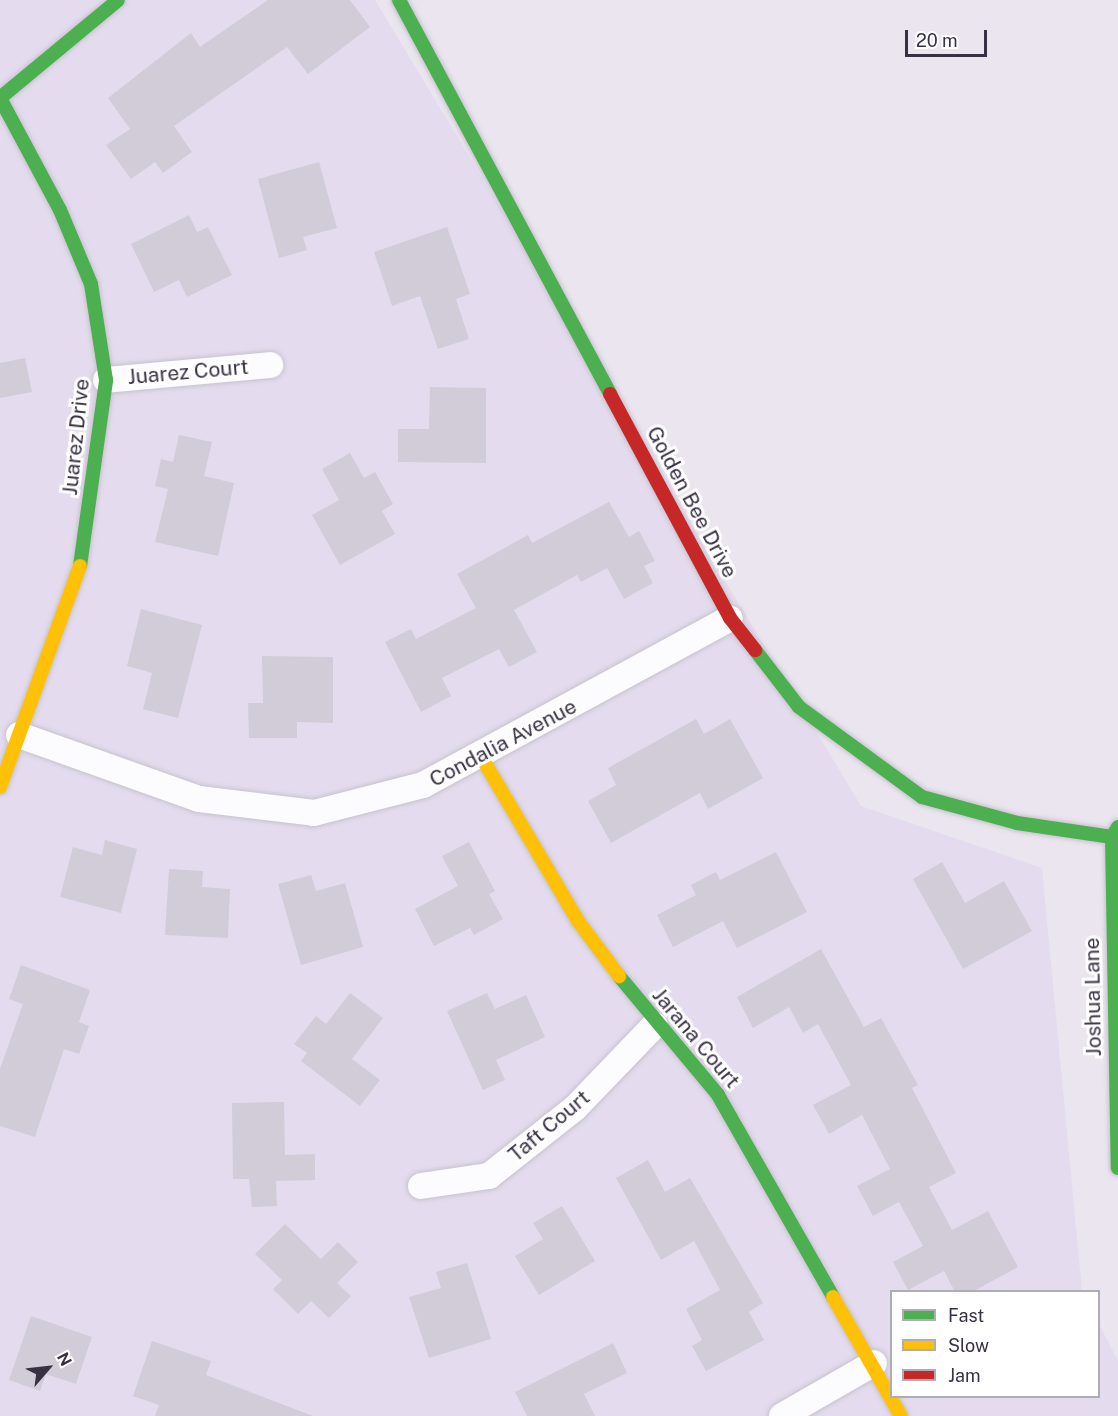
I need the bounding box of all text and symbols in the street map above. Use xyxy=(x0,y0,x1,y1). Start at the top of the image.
scale bar xyxy=(908,18,990,56)
text: 20 m xyxy=(916,30,958,51)
street label: Juarez Court xyxy=(126,354,250,390)
street label: Juarez Drive xyxy=(57,377,95,497)
street label: Golden Bee Drive xyxy=(641,422,743,582)
street label: Condalia Avenue xyxy=(425,694,581,792)
street label: Joshua Lane xyxy=(1079,937,1107,1057)
street label: Jarana Court xyxy=(647,983,745,1093)
street label: Taft Court xyxy=(503,1085,595,1167)
legend xyxy=(890,1290,1100,1398)
text: Fast xyxy=(948,1305,984,1326)
text: Slow xyxy=(948,1335,989,1356)
north arrow xyxy=(18,1338,78,1398)
text: N xyxy=(53,1349,76,1369)
text: Jam xyxy=(948,1365,981,1386)

